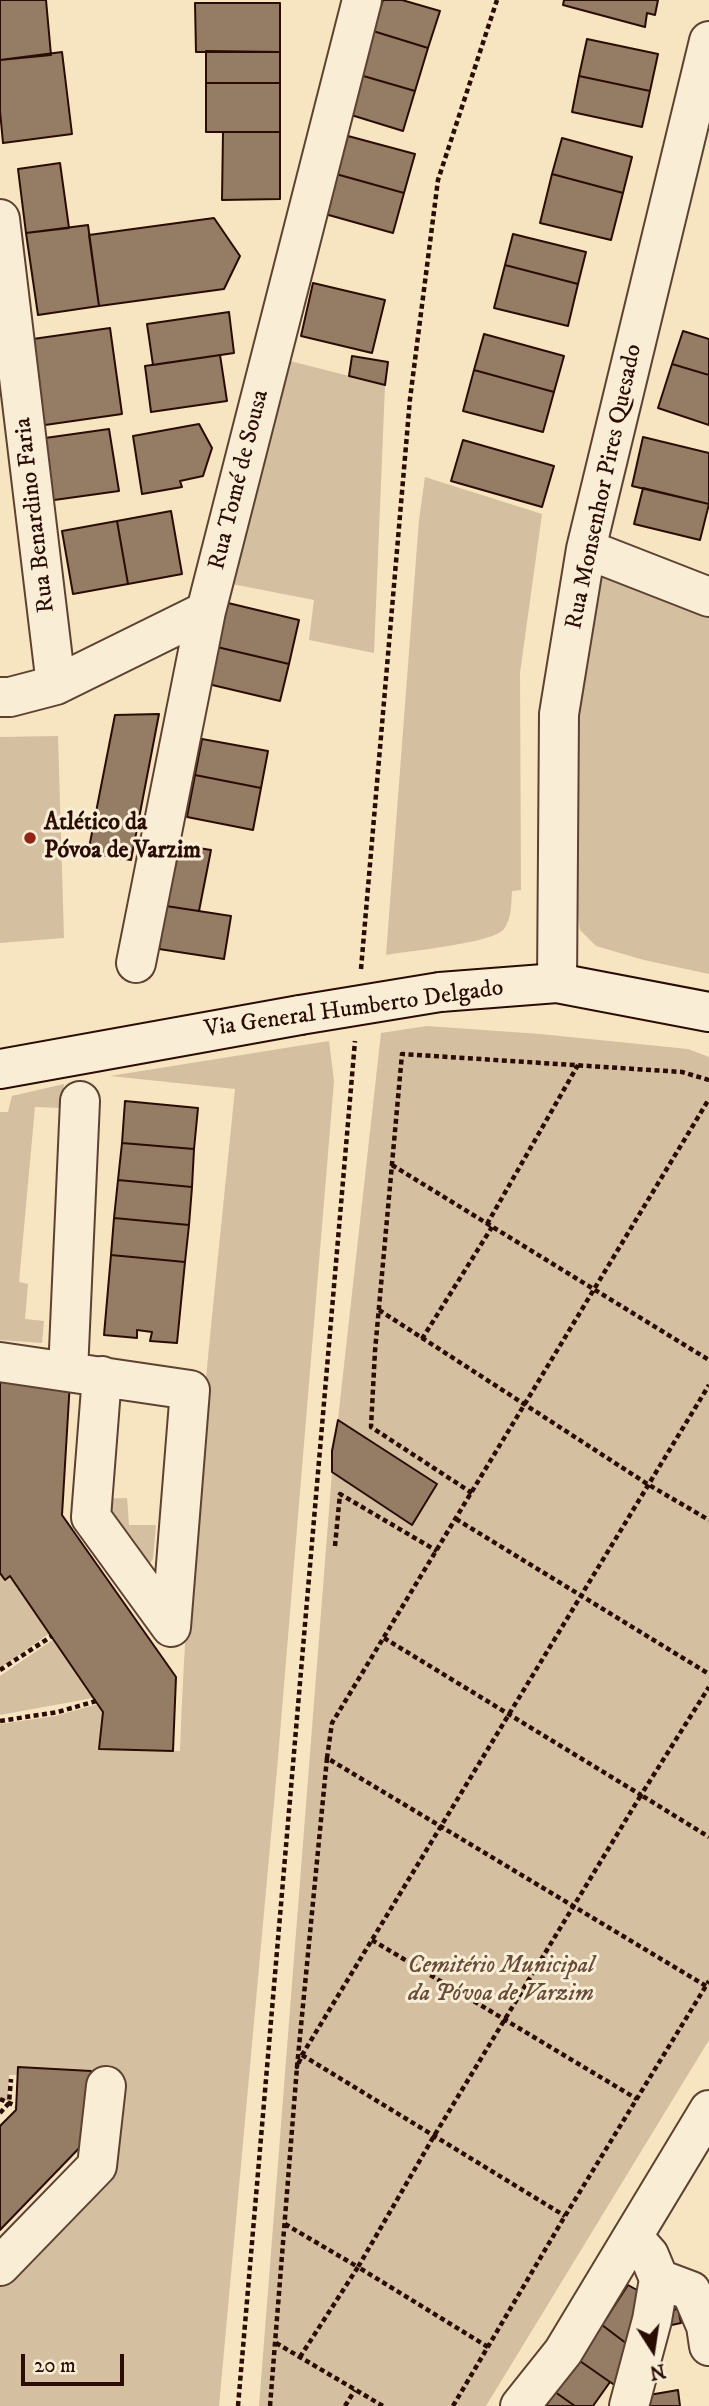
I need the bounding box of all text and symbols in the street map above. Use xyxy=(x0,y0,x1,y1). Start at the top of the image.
street label: Rua Monsenhor Pires Quesado xyxy=(561,342,649,632)
street label: Rua Tomé de Sousa xyxy=(204,387,276,573)
street label: Rua Benardino Faria xyxy=(10,416,62,614)
place label: Atlético da Póvoa de Varzim xyxy=(44,810,201,866)
marker: Atlético da Póvoa de Varzim xyxy=(22,830,38,846)
street label: Via General Humberto Delgado xyxy=(203,975,505,1045)
park label: Cemitério Municipal da Póvoa de Varzim xyxy=(408,1953,594,2009)
north arrow xyxy=(618,2315,688,2385)
scale bar xyxy=(24,2340,128,2384)
text: 20 m xyxy=(34,2353,76,2379)
text: N xyxy=(647,2358,668,2384)

